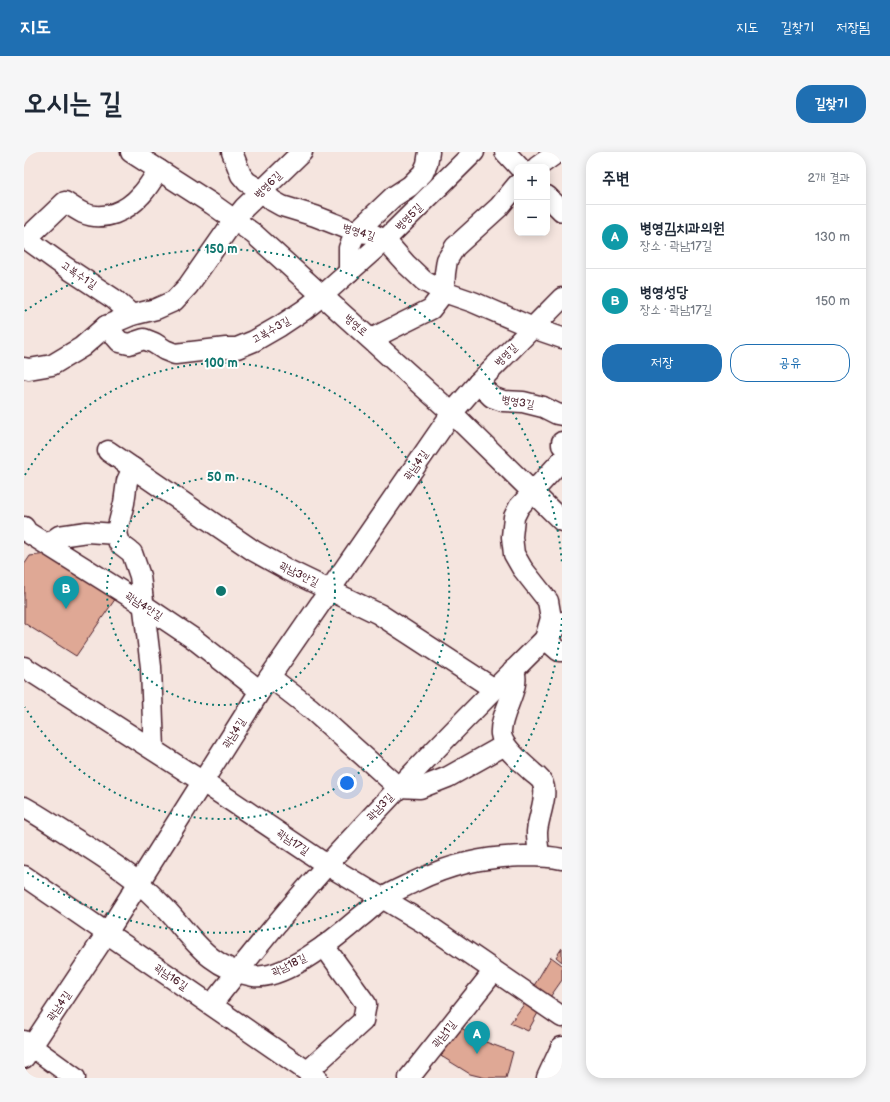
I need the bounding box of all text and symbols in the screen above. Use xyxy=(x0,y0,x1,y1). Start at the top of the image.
text: 지도 xyxy=(20,16,51,39)
text: 지도 xyxy=(736,19,758,36)
text: 길찾기 xyxy=(780,19,814,36)
text: 저장됨 xyxy=(836,19,870,36)
button: 길찾기 xyxy=(796,85,866,123)
text: 오시는 길 xyxy=(24,87,122,120)
map controls xyxy=(514,164,550,236)
button: + xyxy=(514,164,550,200)
street label: 병영6길 xyxy=(252,169,285,201)
text: 주변 xyxy=(602,169,629,189)
text: 2개 결과 xyxy=(807,170,850,186)
button: − xyxy=(514,200,550,236)
street label: 병영5길 xyxy=(393,201,425,233)
text: 병영김치과의원 xyxy=(640,219,725,238)
street label: 병영4길 xyxy=(341,221,377,243)
text: A xyxy=(611,229,619,245)
text: 130 m xyxy=(815,229,850,245)
text: 장소 · 곽남17길 xyxy=(640,238,712,254)
text: 150 m xyxy=(205,242,237,257)
street label: 고복수1길 xyxy=(59,259,99,292)
text: 병영성당 xyxy=(640,283,688,302)
text: B xyxy=(610,293,620,309)
text: 150 m xyxy=(816,293,850,309)
text: 장소 · 곽남17길 xyxy=(640,302,712,318)
street label: 병영로 xyxy=(342,311,370,339)
street label: 고복수3길 xyxy=(249,314,293,346)
street label: 병영길 xyxy=(492,341,520,369)
button: 저장 xyxy=(602,344,722,382)
button: 공유 xyxy=(730,344,850,382)
text: 100 m xyxy=(204,356,238,371)
street label: 병영3길 xyxy=(500,393,536,411)
street label: 곽남4길 xyxy=(401,448,431,482)
text: 50 m xyxy=(207,470,235,485)
street label: 곽남3안길 xyxy=(277,559,321,589)
pin: B xyxy=(53,576,79,609)
centre of rings xyxy=(214,584,228,598)
street label: 곽남4안길 xyxy=(123,589,165,623)
street label: 곽남4길 xyxy=(220,715,248,751)
your location xyxy=(337,773,357,793)
street label: 곽남3길 xyxy=(364,790,396,824)
street label: 곽남17길 xyxy=(274,826,312,858)
street label: 곽남18길 xyxy=(269,951,309,979)
street label: 곽남16길 xyxy=(152,961,190,993)
street label: 곽남4길 xyxy=(44,988,74,1023)
street label: 곽남1길 xyxy=(429,1018,459,1050)
pin: A xyxy=(464,1021,490,1054)

